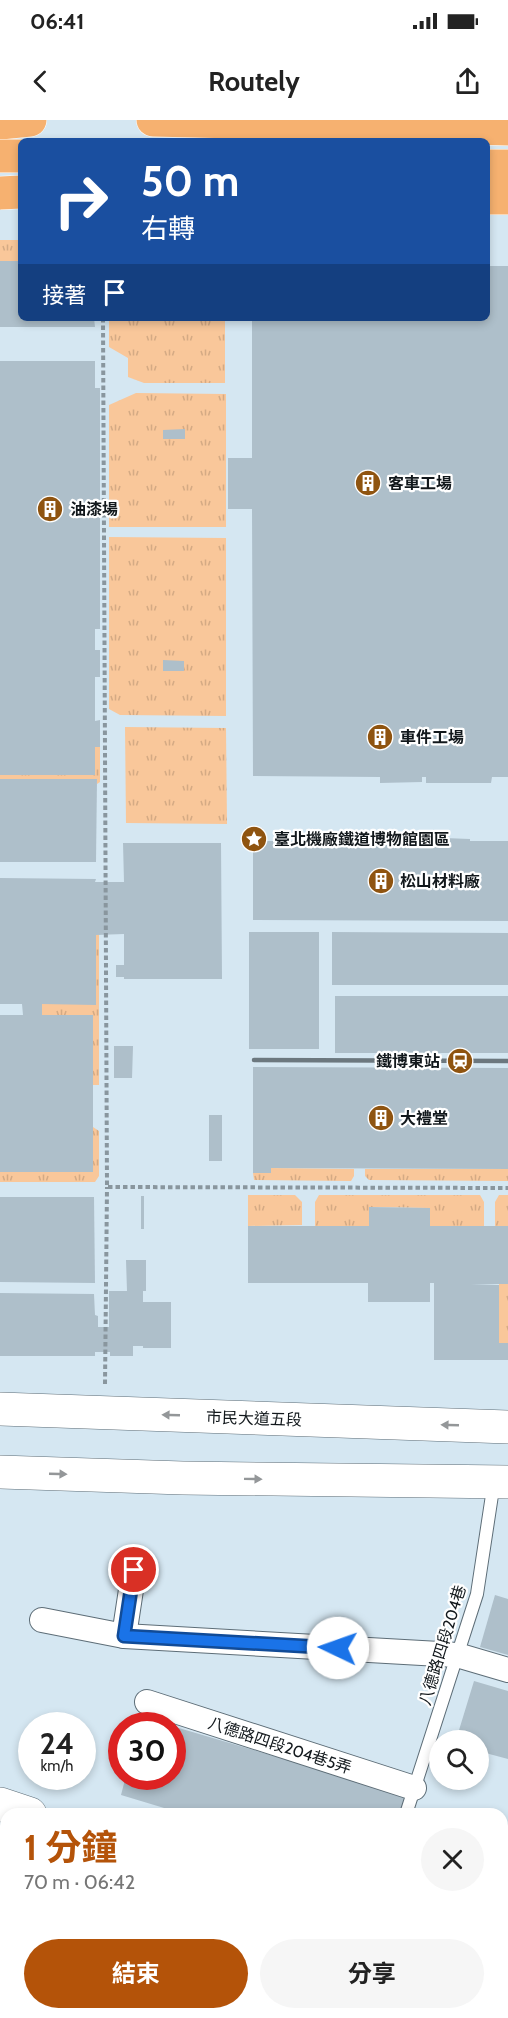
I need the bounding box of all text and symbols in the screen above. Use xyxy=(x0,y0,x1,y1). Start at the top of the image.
text: 06:41 xyxy=(30,8,84,35)
icon: back xyxy=(24,65,57,98)
text: Routely xyxy=(208,65,300,98)
icon: share xyxy=(451,65,484,98)
text: 50 m xyxy=(141,155,239,207)
icon: right xyxy=(42,162,120,240)
text: 右轉 xyxy=(141,212,195,245)
icon: arrive xyxy=(98,276,131,309)
text: 接著 xyxy=(42,282,86,309)
building icon: 客車工場 xyxy=(353,468,383,498)
place label: 客車工場 xyxy=(388,474,452,493)
building icon: 油漆場 xyxy=(35,494,65,524)
place label: 油漆場 xyxy=(70,500,118,519)
building icon: 車件工場 xyxy=(365,722,395,752)
place label: 車件工場 xyxy=(400,728,464,747)
place icon: 臺北機廠鐵道博物館園區 xyxy=(239,824,269,854)
place label: 臺北機廠鐵道博物館園區 xyxy=(274,830,450,849)
building icon: 松山材料廠 xyxy=(366,866,396,896)
place label: 松山材料廠 xyxy=(400,872,480,891)
station icon: 鐵博東站 xyxy=(445,1046,475,1076)
place label: 鐵博東站 xyxy=(376,1052,440,1071)
building icon: 大禮堂 xyxy=(366,1103,396,1133)
place label: 大禮堂 xyxy=(400,1109,448,1128)
street label: 市民大道五段 xyxy=(206,1407,302,1430)
one-way arrow xyxy=(161,1411,180,1420)
one-way arrow xyxy=(440,1421,459,1430)
one-way arrow xyxy=(49,1469,68,1478)
one-way arrow xyxy=(244,1474,263,1484)
pin xyxy=(108,1544,159,1595)
icon: arrive xyxy=(117,1553,150,1586)
street label: 八德路四段204巷 xyxy=(415,1583,470,1708)
position arrow xyxy=(306,1616,370,1680)
speed limit sign: 30 xyxy=(108,1712,186,1790)
street label: 八德路四段204巷5弄 xyxy=(206,1713,354,1778)
text: 24 xyxy=(40,1725,74,1762)
map controls xyxy=(429,1730,489,1790)
button: search xyxy=(429,1730,489,1790)
text: km/h xyxy=(41,1757,73,1775)
text: 1 分鐘 xyxy=(24,1825,117,1869)
button: close xyxy=(421,1828,484,1891)
text: 70 m · 06:42 xyxy=(24,1870,135,1894)
button: 結束 xyxy=(24,1939,248,2008)
button: 分享 xyxy=(260,1939,484,2008)

